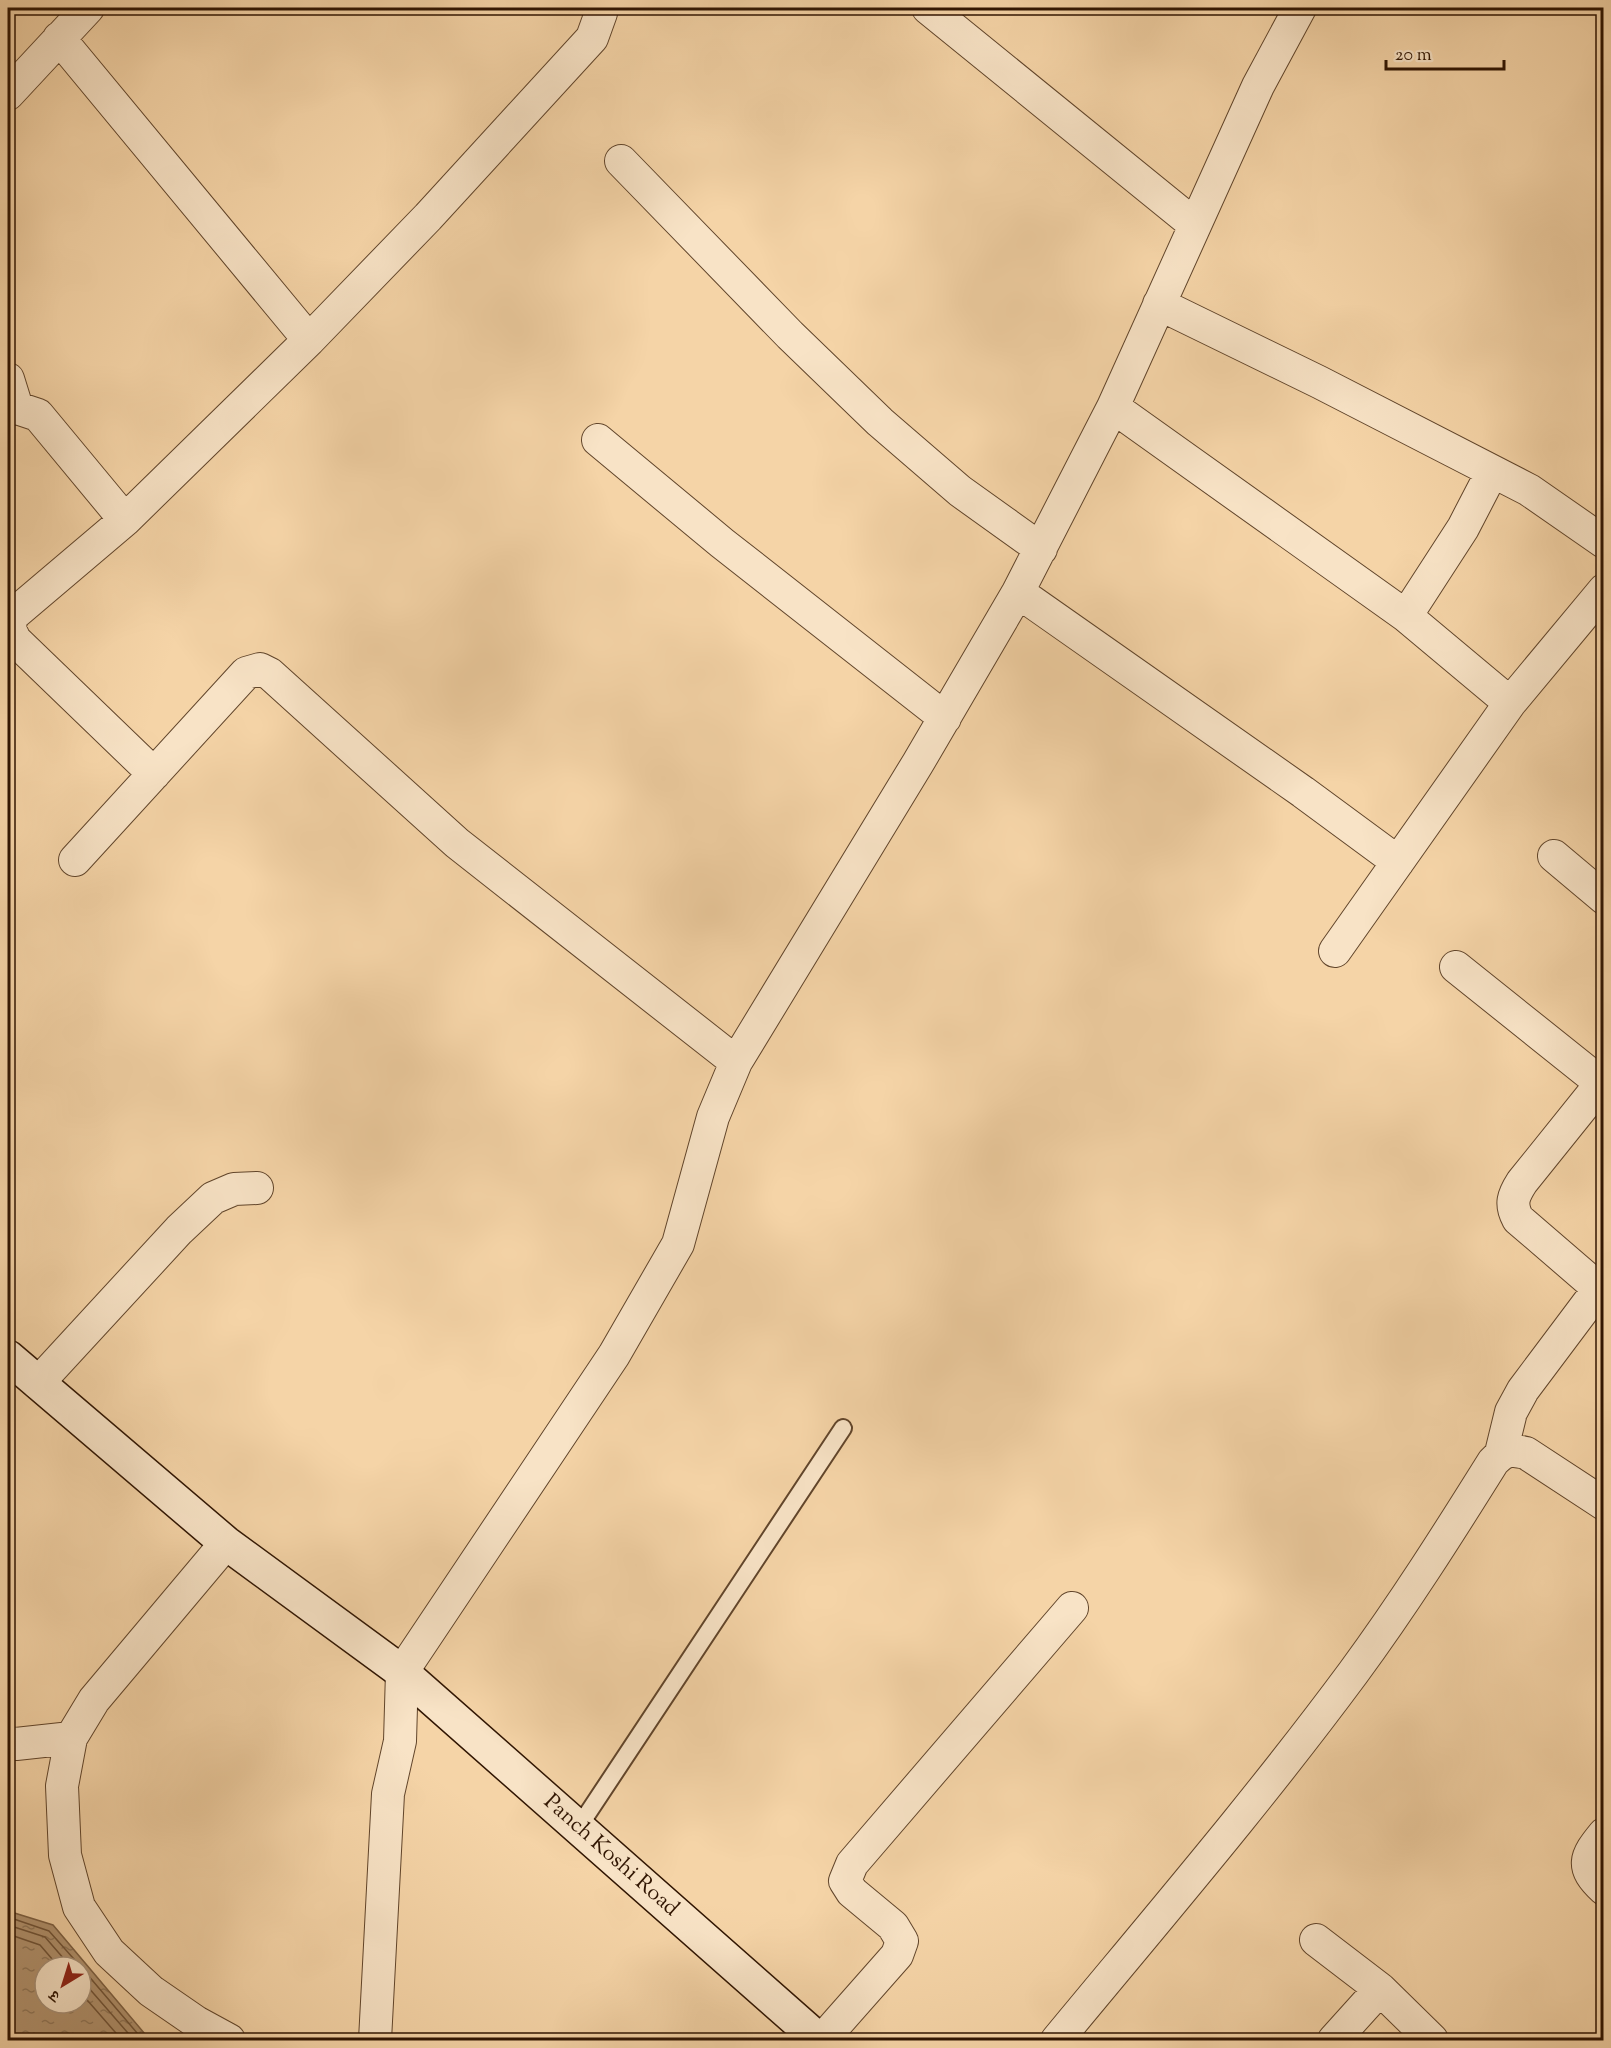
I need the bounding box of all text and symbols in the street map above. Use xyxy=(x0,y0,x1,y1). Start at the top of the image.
scale bar xyxy=(1386,33,1504,71)
text: 20 m xyxy=(1395,43,1432,69)
street label: Panch Koshi Road xyxy=(536,1787,686,1925)
north arrow xyxy=(33,1955,93,2015)
text: उ xyxy=(44,1982,66,2007)

